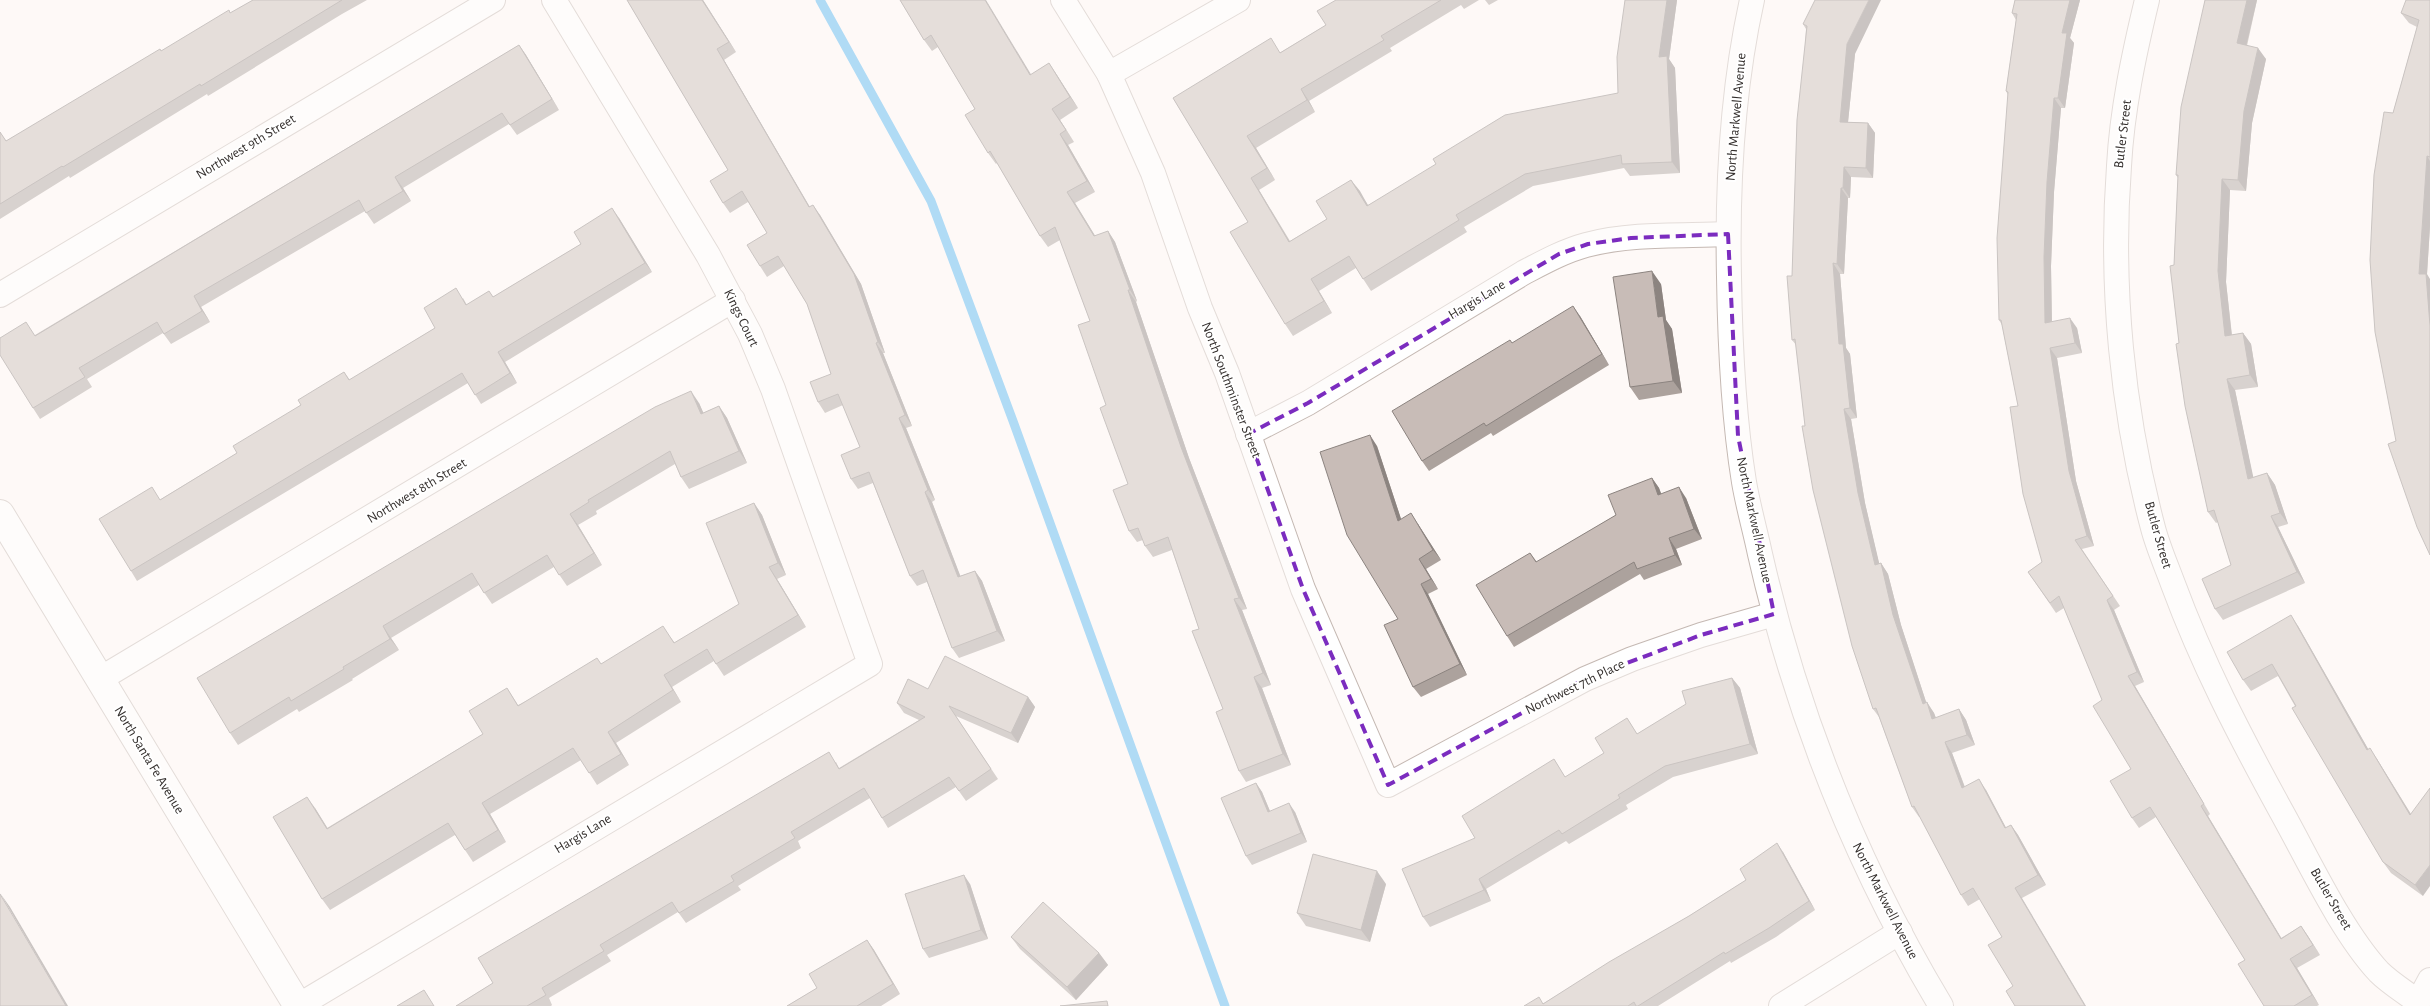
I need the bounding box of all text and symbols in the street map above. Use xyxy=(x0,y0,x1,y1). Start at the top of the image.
street label: North Markwell Avenue xyxy=(1723,52,1749,182)
street label: Butler Street xyxy=(2112,98,2134,169)
street label: Northwest 9th Street xyxy=(194,112,299,182)
street label: Hargis Lane xyxy=(1446,278,1508,322)
street label: Kings Court xyxy=(721,287,761,350)
street label: North Southminster Street xyxy=(1199,320,1264,460)
street label: Northwest 8th Street xyxy=(365,456,470,526)
street label: North Markwell Avenue xyxy=(1734,456,1774,584)
street label: Butler Street xyxy=(2142,500,2174,571)
street label: Northwest 7th Place xyxy=(1523,657,1627,717)
street label: North Santa Fe Avenue xyxy=(111,704,187,816)
street label: Hargis Lane xyxy=(552,812,614,856)
street label: North Markwell Avenue xyxy=(1850,841,1920,961)
street label: Butler Street xyxy=(2308,866,2355,933)

